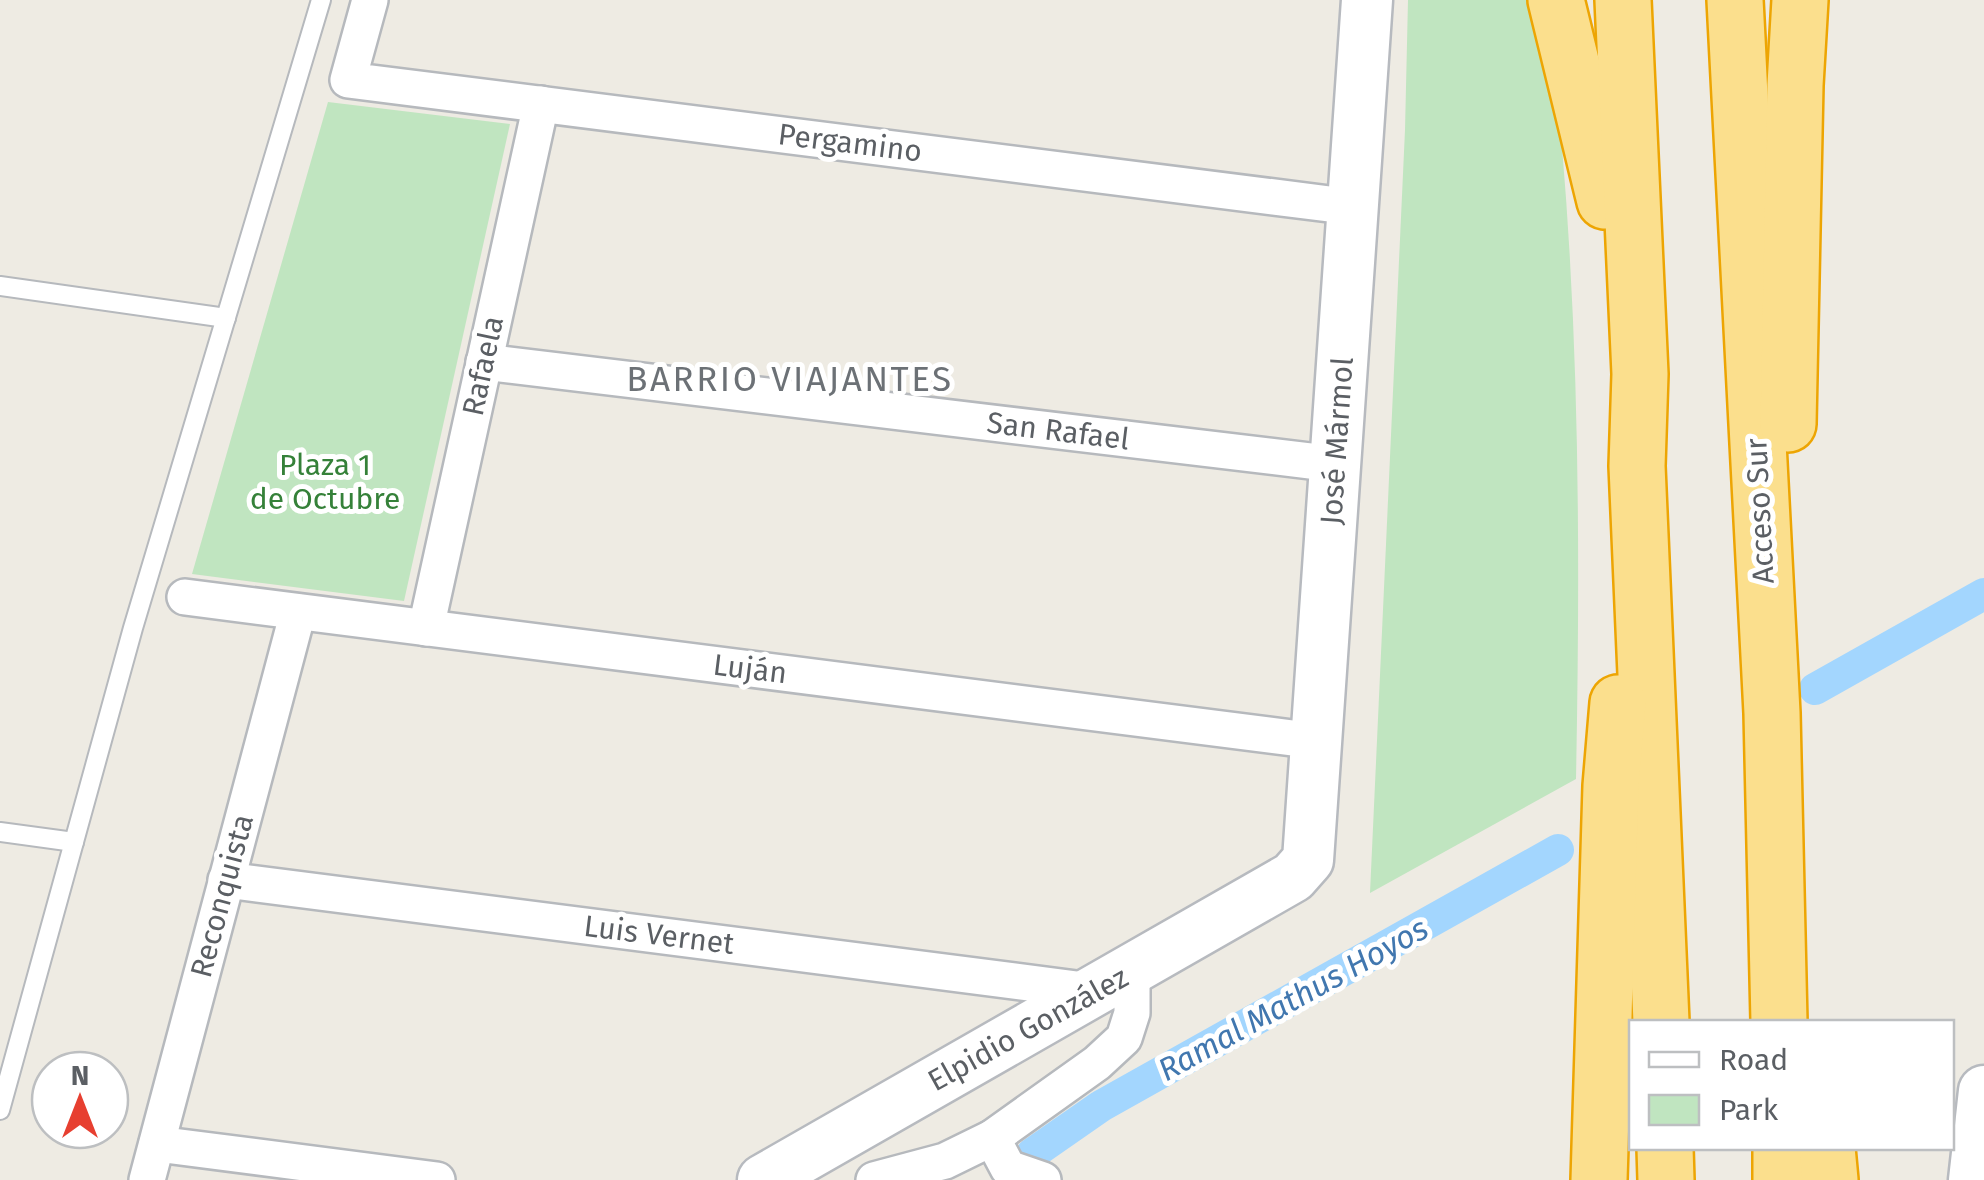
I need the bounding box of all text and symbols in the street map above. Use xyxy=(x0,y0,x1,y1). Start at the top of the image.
street label: Pergamino xyxy=(776,116,924,170)
street label: Rafaela xyxy=(455,313,511,419)
street label: José Mármol xyxy=(1313,356,1361,526)
district label: BARRIO VIAJANTES xyxy=(626,358,954,400)
street label: San Rafael xyxy=(985,404,1131,458)
street label: Acceso Sur xyxy=(1738,437,1782,585)
park label: Plaza 1 de Octubre xyxy=(250,447,400,517)
street label: Luján xyxy=(711,647,789,691)
street label: Reconquista xyxy=(183,810,261,982)
street label: Luis Vernet xyxy=(582,908,736,962)
water label: Ramal Mathus Hoyos xyxy=(1151,909,1435,1089)
street label: Elpidio González xyxy=(922,959,1134,1099)
legend xyxy=(1629,1020,1954,1150)
text: Road xyxy=(1719,1042,1788,1078)
north arrow xyxy=(30,1050,130,1150)
text: N xyxy=(71,1059,89,1092)
text: Park xyxy=(1719,1092,1779,1128)

